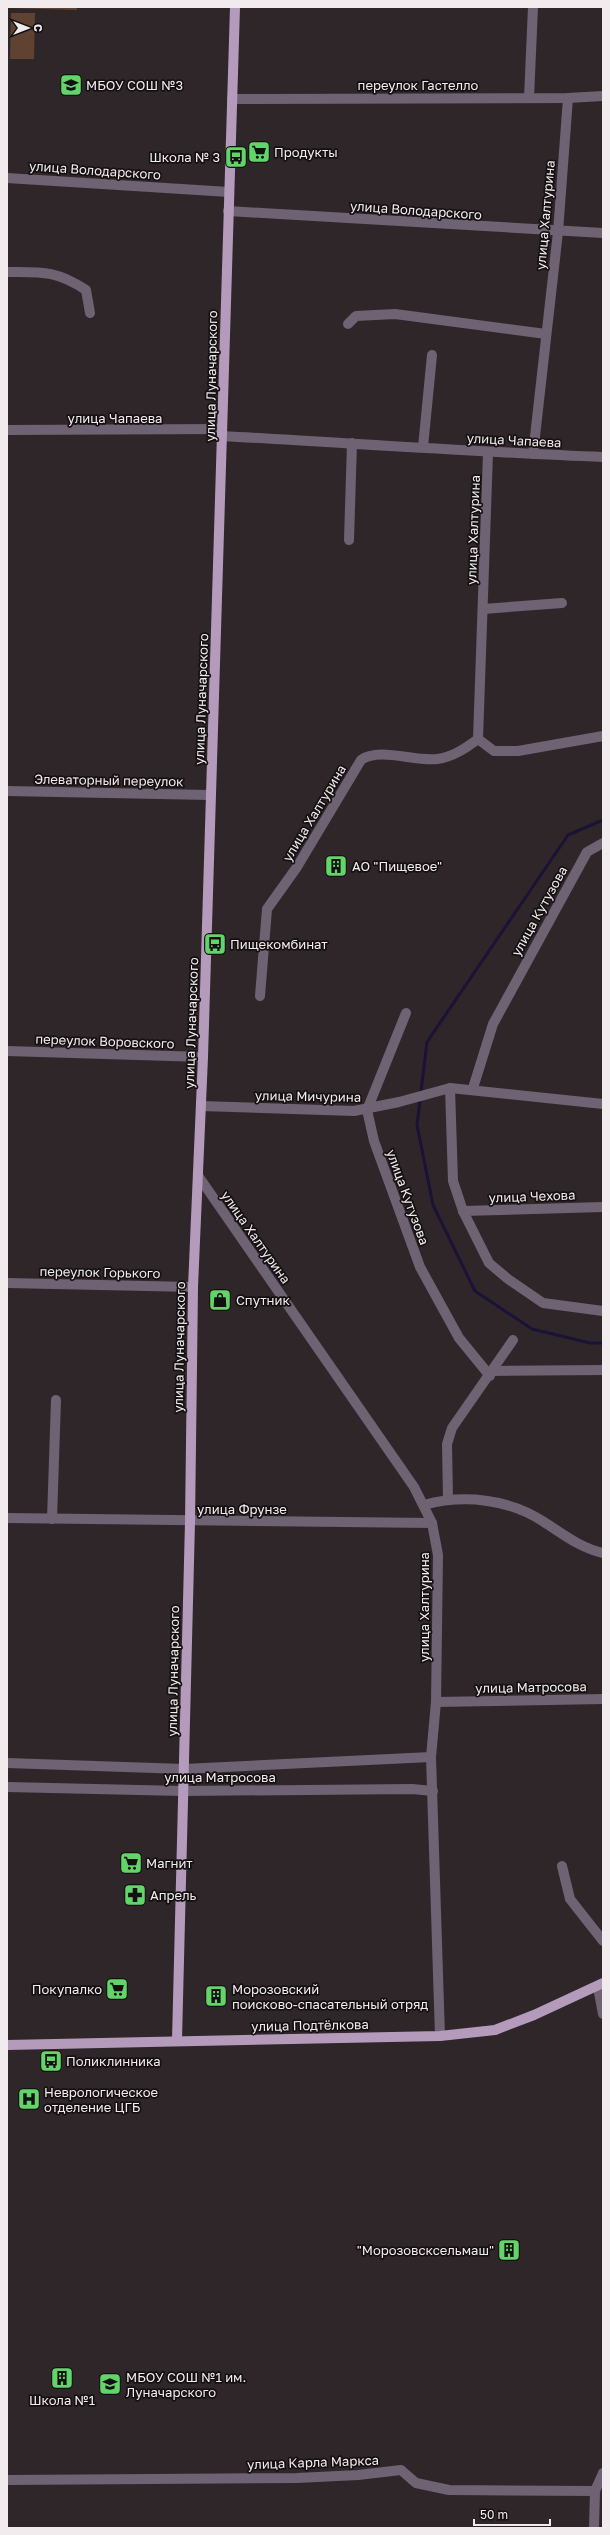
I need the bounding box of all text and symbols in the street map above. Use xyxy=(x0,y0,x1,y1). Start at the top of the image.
north arrow xyxy=(8,8,48,48)
text: С xyxy=(32,24,45,32)
school or university icon: МБОУ СОШ №3 xyxy=(58,72,84,98)
place label: МБОУ СОШ №3 xyxy=(86,77,183,93)
street label: переулок Гастелло xyxy=(358,77,479,93)
supermarket icon: Продукты xyxy=(246,139,272,165)
bus stop icon: Школа № 3 xyxy=(223,144,249,170)
place label: Продукты xyxy=(274,144,338,160)
place label: Школа № 3 xyxy=(149,149,220,165)
street label: улица Володарского xyxy=(29,157,162,183)
street label: улица Халтурина xyxy=(532,160,558,270)
street label: улица Володарского xyxy=(350,197,483,223)
street label: улица Луначарского xyxy=(202,310,220,442)
street label: улица Чапаева xyxy=(68,410,162,426)
street label: улица Чапаева xyxy=(466,430,562,450)
street label: улица Халтурина xyxy=(463,475,483,585)
street label: улица Луначарского xyxy=(191,633,211,765)
street label: улица Халтурина xyxy=(279,762,349,864)
street label: Элеваторный переулок xyxy=(34,771,184,789)
building icon: АО "Пищевое" xyxy=(323,853,349,879)
place label: АО "Пищевое" xyxy=(352,858,442,874)
street label: улица Кутузова xyxy=(508,863,570,959)
bus stop icon: Пищекомбинат xyxy=(202,931,228,957)
place label: Пищекомбинат xyxy=(230,936,328,952)
street label: улица Луначарского xyxy=(181,957,201,1089)
street label: переулок Воровского xyxy=(35,1031,175,1051)
street label: улица Мичурина xyxy=(255,1087,361,1105)
street label: улица Кутузова xyxy=(383,1147,433,1247)
street label: улица Чехова xyxy=(488,1186,576,1206)
street label: улица Халтурина xyxy=(218,1187,294,1287)
street label: переулок Горького xyxy=(39,1263,161,1281)
street label: улица Луначарского xyxy=(170,1281,188,1413)
shop icon: Спутник xyxy=(207,1287,233,1313)
place label: Спутник xyxy=(236,1292,290,1308)
street label: улица Фрунзе xyxy=(197,1501,287,1517)
street label: улица Халтурина xyxy=(416,1552,432,1662)
street label: улица Луначарского xyxy=(164,1605,182,1737)
street label: улица Матросова xyxy=(475,1678,587,1696)
street label: улица Матросова xyxy=(164,1769,276,1785)
supermarket icon: Магнит xyxy=(118,1850,144,1876)
place label: Магнит xyxy=(146,1855,193,1871)
pharmacy icon: Апрель xyxy=(122,1882,148,1908)
place label: Апрель xyxy=(150,1887,197,1903)
supermarket icon: Покупалко xyxy=(104,1976,130,2002)
place label: Покупалко xyxy=(32,1981,102,1997)
place label: Морозовский поисково-спасательный отряд xyxy=(232,1981,428,2012)
building icon: Морозовский поисково-спасательный отряд xyxy=(203,1983,229,2009)
street label: улица Подтёлкова xyxy=(251,2016,369,2034)
bus stop icon: Поликлинника xyxy=(38,2048,64,2074)
place label: Поликлинника xyxy=(66,2053,161,2069)
place label: Неврологическое отделение ЦГБ xyxy=(44,2084,158,2115)
hospital icon: Неврологическое отделение ЦГБ xyxy=(16,2086,42,2112)
building icon: "Морозовсксельмаш" xyxy=(496,2237,522,2263)
place label: "Морозовсксельмаш" xyxy=(357,2242,494,2258)
building icon: Школа №1 xyxy=(49,2365,75,2391)
place label: МБОУ СОШ №1 им. Луначарского xyxy=(126,2369,246,2400)
school or university icon: МБОУ СОШ №1 им. Луначарского xyxy=(97,2371,123,2397)
place label: Школа №1 xyxy=(29,2392,95,2408)
street label: улица Карла Маркса xyxy=(247,2452,379,2472)
scale bar xyxy=(474,2501,550,2527)
text: 50 m xyxy=(480,2507,508,2522)

